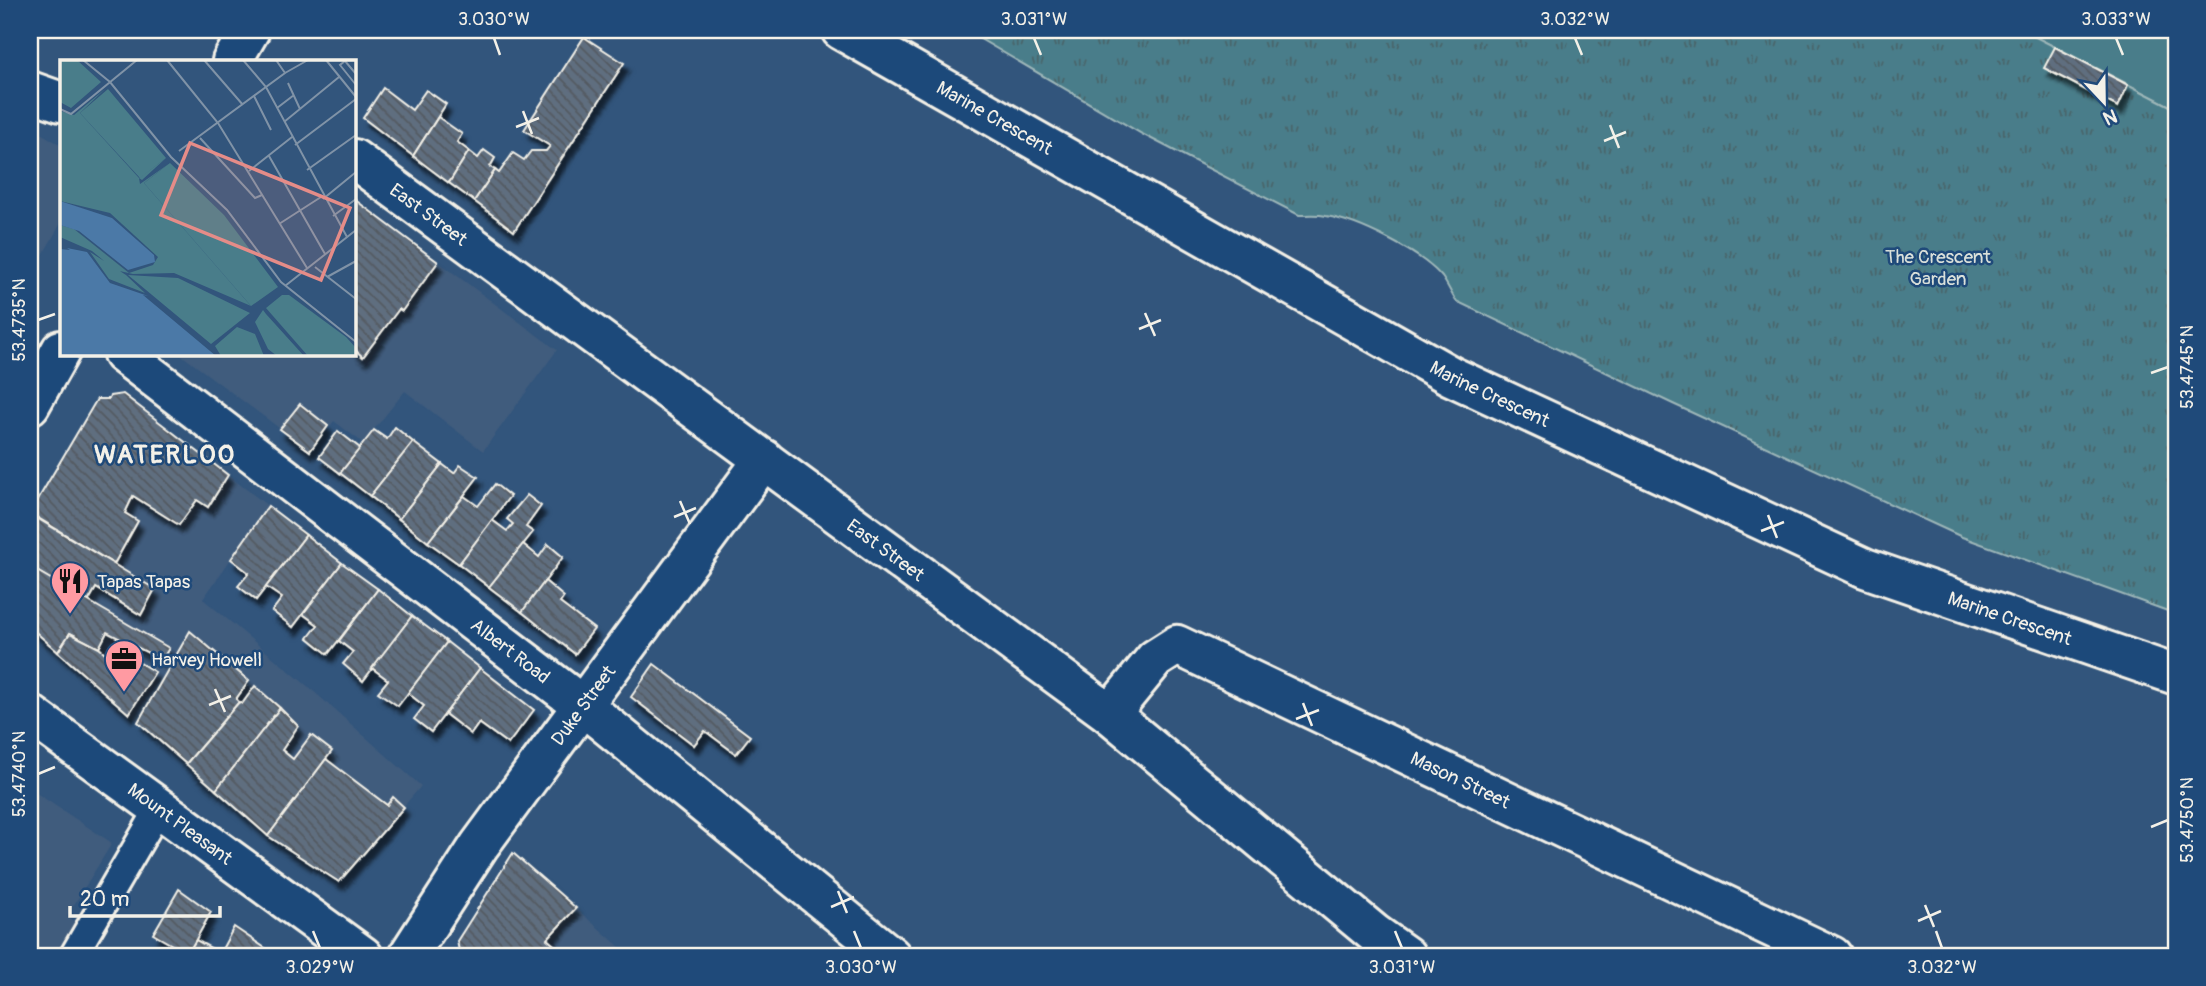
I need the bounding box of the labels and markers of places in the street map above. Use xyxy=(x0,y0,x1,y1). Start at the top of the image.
restaurant icon: Tapas Tapas xyxy=(49,560,91,615)
place label: Tapas Tapas xyxy=(97,570,191,594)
office icon: Harvey Howell xyxy=(103,638,145,693)
place label: Harvey Howell xyxy=(151,648,262,672)

